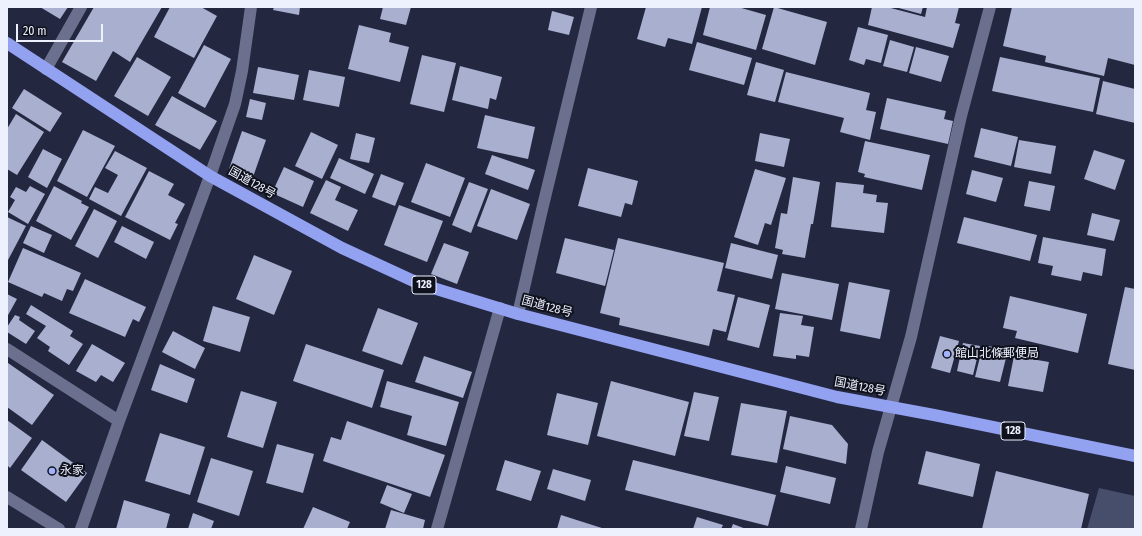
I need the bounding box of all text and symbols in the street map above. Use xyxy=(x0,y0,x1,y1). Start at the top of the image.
scale bar xyxy=(18,16,105,42)
text: 20 m xyxy=(23,24,47,38)
street label: 国道128号 xyxy=(226,164,278,202)
road number: 128 xyxy=(412,276,436,294)
street label: 国道128号 xyxy=(520,293,574,321)
place label: 館山北條郵便局 xyxy=(955,347,1039,361)
marker: 館山北條郵便局 xyxy=(942,349,952,359)
street label: 国道128号 xyxy=(833,375,887,399)
road number: 128 xyxy=(1001,422,1025,440)
place label: 永家 xyxy=(60,464,84,478)
marker: 永家 xyxy=(47,466,57,476)

